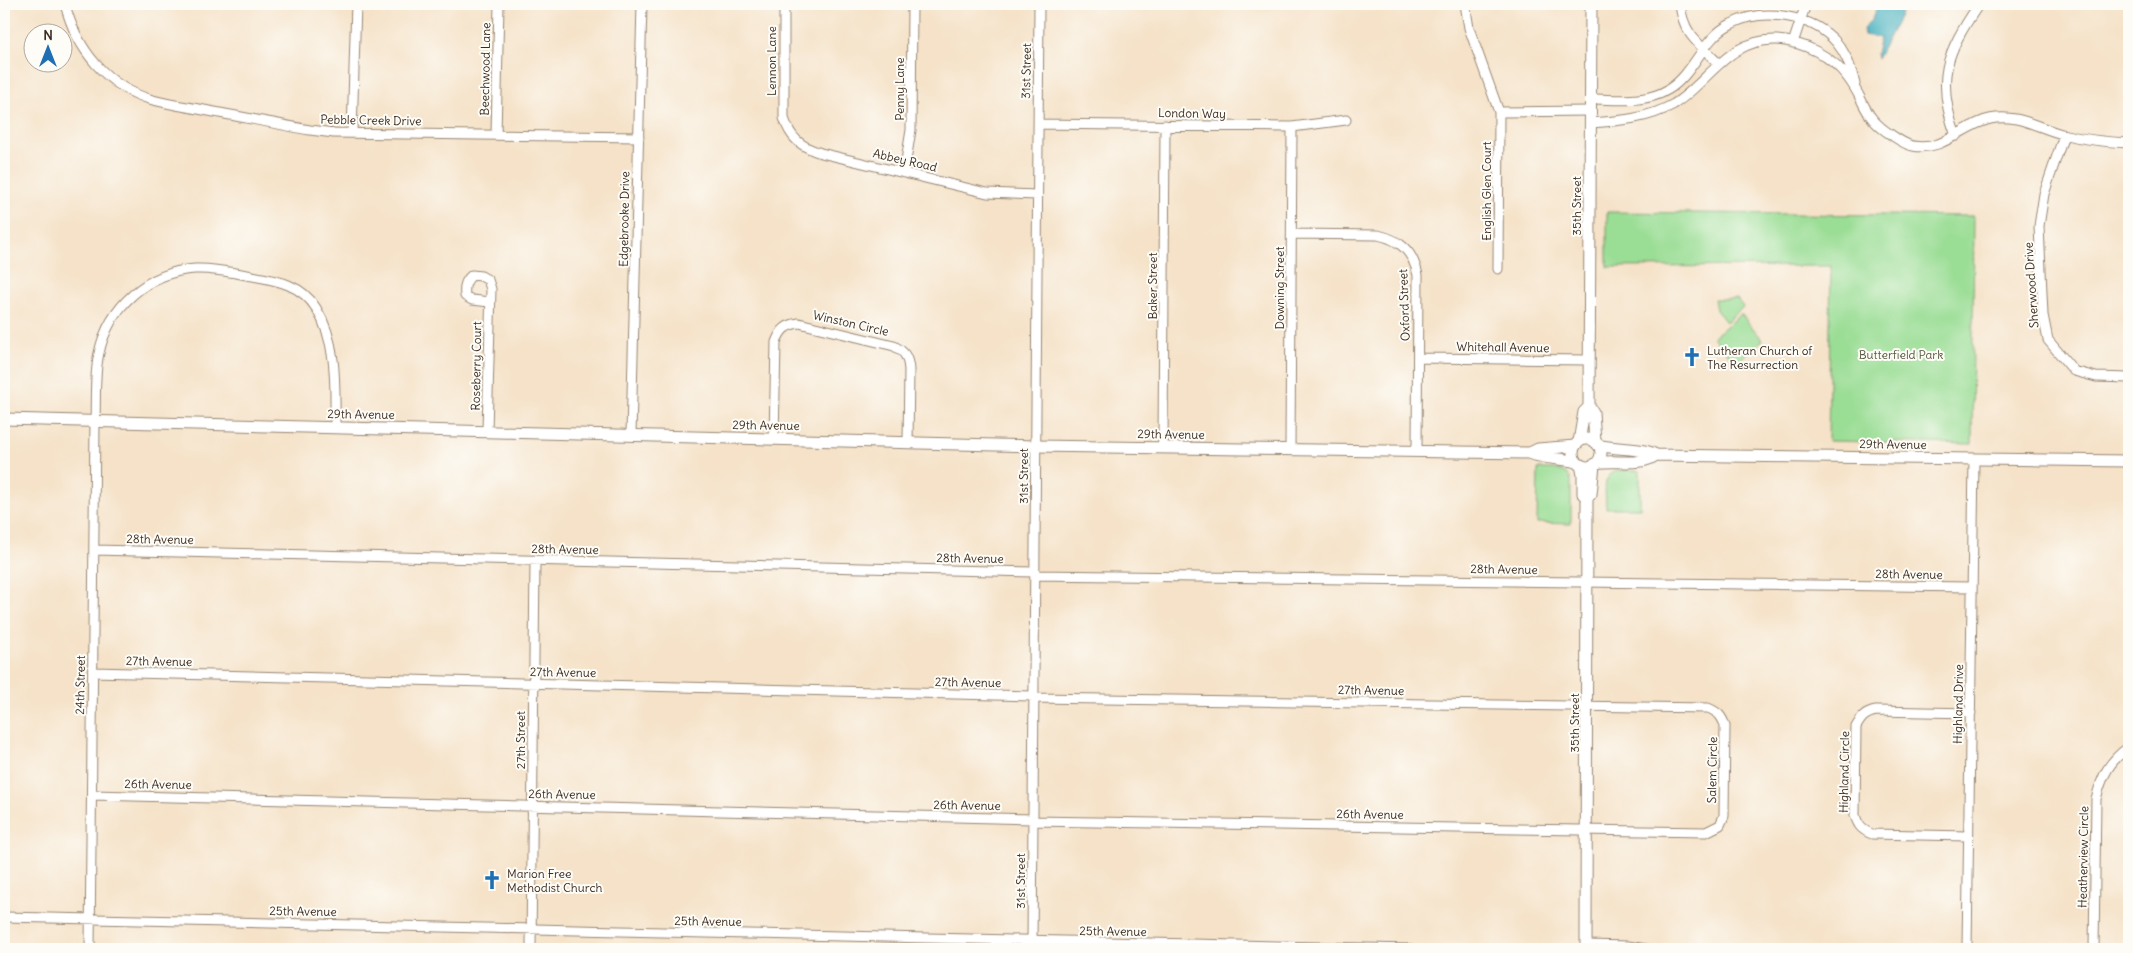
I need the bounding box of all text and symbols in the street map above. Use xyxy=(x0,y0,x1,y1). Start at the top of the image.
north arrow xyxy=(22,22,72,72)
street label: Beechwood Lane xyxy=(477,22,493,116)
text: N xyxy=(43,26,53,44)
street label: Lennon Lane xyxy=(764,26,779,96)
street label: 31st Street xyxy=(1018,43,1034,99)
street label: Penny Lane xyxy=(892,57,907,121)
street label: London Way xyxy=(1158,105,1226,121)
street label: Pebble Creek Drive xyxy=(320,112,422,128)
street label: English Glen Court xyxy=(1479,141,1494,241)
street label: Abbey Road xyxy=(872,145,938,175)
street label: Edgebrooke Drive xyxy=(616,171,632,267)
street label: 35th Street xyxy=(1569,176,1584,236)
street label: Sherwood Drive xyxy=(2021,241,2041,329)
street label: Downing Street xyxy=(1272,247,1287,329)
street label: Baker Street xyxy=(1145,253,1160,320)
street label: Oxford Street xyxy=(1395,269,1413,341)
street label: Winston Circle xyxy=(812,307,890,339)
street label: Roseberry Court xyxy=(468,321,484,411)
street label: Whitehall Avenue xyxy=(1456,339,1550,355)
place label: Lutheran Church of The Resurrection xyxy=(1707,343,1813,372)
church icon: Lutheran Church of The Resurrection xyxy=(1681,346,1703,368)
park label: Butterfield Park xyxy=(1859,347,1943,362)
street label: 29th Avenue xyxy=(327,406,395,422)
street label: 29th Avenue xyxy=(732,417,800,433)
street label: 29th Avenue xyxy=(1137,426,1205,442)
street label: 29th Avenue xyxy=(1859,436,1927,452)
street label: 31st Street xyxy=(1016,448,1031,504)
street label: 28th Avenue xyxy=(126,531,194,547)
street label: 28th Avenue xyxy=(531,541,599,557)
street label: 28th Avenue xyxy=(936,550,1004,566)
street label: 28th Avenue xyxy=(1470,561,1538,577)
street label: 28th Avenue xyxy=(1875,566,1943,582)
street label: 27th Avenue xyxy=(126,653,192,669)
street label: 24th Street xyxy=(72,655,88,715)
street label: 27th Avenue xyxy=(530,664,596,680)
street label: Highland Drive xyxy=(1950,664,1966,744)
street label: 27th Avenue xyxy=(935,674,1001,690)
street label: 27th Avenue xyxy=(1338,682,1404,698)
street label: 35th Street xyxy=(1567,693,1582,753)
street label: 27th Street xyxy=(513,711,528,769)
street label: Highland Circle xyxy=(1836,731,1852,813)
street label: Salem Circle xyxy=(1704,737,1720,803)
street label: 26th Avenue xyxy=(124,776,192,792)
street label: 26th Avenue xyxy=(528,786,596,802)
street label: 26th Avenue xyxy=(933,797,1001,813)
street label: 26th Avenue xyxy=(1336,806,1404,822)
street label: Heatherview Circle xyxy=(2075,806,2091,908)
street label: 31st Street xyxy=(1013,853,1028,909)
place label: Marion Free Methodist Church xyxy=(507,866,603,895)
church icon: Marion Free Methodist Church xyxy=(481,869,503,891)
street label: 25th Avenue xyxy=(269,903,337,919)
street label: 25th Avenue xyxy=(674,913,742,929)
street label: 25th Avenue xyxy=(1079,923,1147,939)

